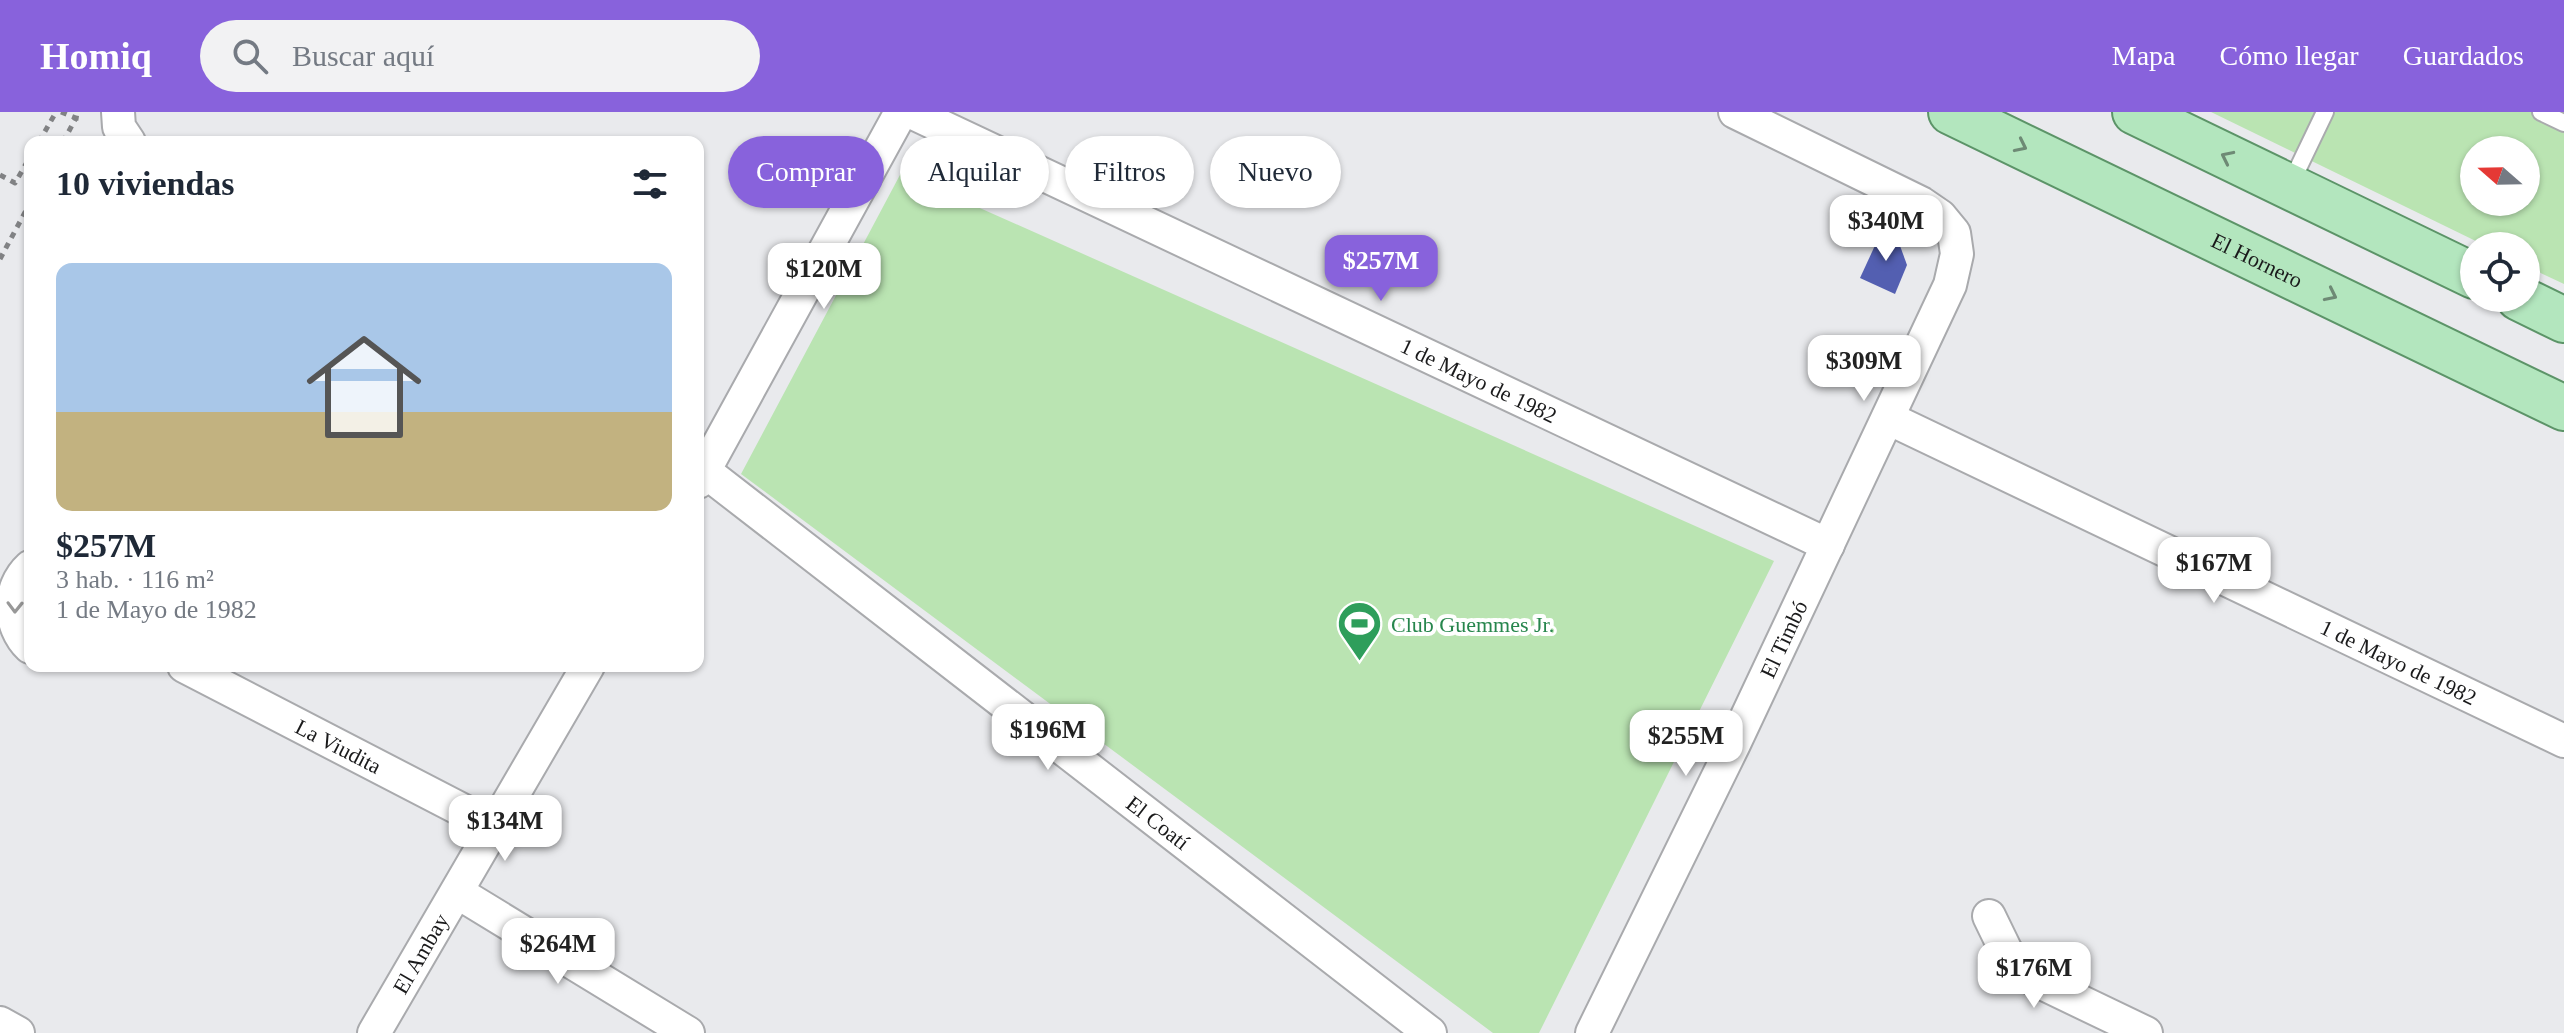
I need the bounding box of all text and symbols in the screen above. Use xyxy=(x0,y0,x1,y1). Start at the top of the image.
search box xyxy=(200,20,760,92)
icon: search xyxy=(228,34,272,78)
text: Homiq xyxy=(40,35,152,77)
text: Buscar aquí xyxy=(292,39,434,72)
text: Mapa xyxy=(2112,40,2176,71)
text: Cómo llegar xyxy=(2220,40,2359,71)
text: Guardados xyxy=(2403,40,2524,71)
chip: Comprar xyxy=(728,136,884,208)
chip: Alquilar xyxy=(900,136,1049,208)
chip: Filtros xyxy=(1065,136,1194,208)
chip: Nuevo xyxy=(1210,136,1341,208)
one-way arrow xyxy=(2013,136,2028,152)
north arrow xyxy=(2460,136,2540,216)
map controls xyxy=(2460,136,2540,312)
one-way arrow xyxy=(2221,151,2236,167)
icon: filters xyxy=(628,162,672,206)
text: 10 viviendas xyxy=(56,165,235,202)
pin: $340M xyxy=(1830,195,1942,263)
text: $340M xyxy=(1848,206,1924,235)
street label: El Hornero xyxy=(2207,227,2307,292)
button: locate xyxy=(2460,232,2540,312)
pin: $257M xyxy=(1325,235,1437,303)
pin: $120M xyxy=(768,243,880,311)
text: $257M xyxy=(1343,246,1419,275)
text: $120M xyxy=(786,254,862,283)
one-way arrow xyxy=(2323,286,2337,302)
icon: home xyxy=(292,315,436,459)
street label: 1 de Mayo de 1982 xyxy=(1397,333,1561,428)
pin: $309M xyxy=(1808,335,1920,403)
text: $309M xyxy=(1826,346,1902,375)
text: $257M xyxy=(56,527,156,564)
pin: $167M xyxy=(2158,537,2270,605)
text: $167M xyxy=(2176,548,2252,577)
text: 3 hab. · 116 m² xyxy=(56,565,214,594)
text: 1 de Mayo de 1982 xyxy=(56,595,257,624)
street label: El Timbó xyxy=(1754,596,1812,682)
sports icon: Club Guemmes Jr. xyxy=(1336,600,1384,663)
one-way arrow xyxy=(6,601,24,614)
place label: Club Guemmes Jr. xyxy=(1391,612,1554,637)
street label: 1 de Mayo de 1982 xyxy=(2317,614,2481,710)
pin: $196M xyxy=(992,704,1104,772)
pin: $255M xyxy=(1630,710,1742,778)
street label: La Viudita xyxy=(291,714,386,779)
text: $196M xyxy=(1010,715,1086,744)
text: $255M xyxy=(1648,721,1724,750)
street label: El Coatí xyxy=(1122,790,1195,855)
pin: $134M xyxy=(449,795,561,863)
text: $134M xyxy=(467,806,543,835)
street label: El Ambay xyxy=(387,909,453,998)
pin: $264M xyxy=(502,918,614,986)
text: $264M xyxy=(520,929,596,958)
pin: $176M xyxy=(1978,942,2090,1010)
text: $176M xyxy=(1996,953,2072,982)

